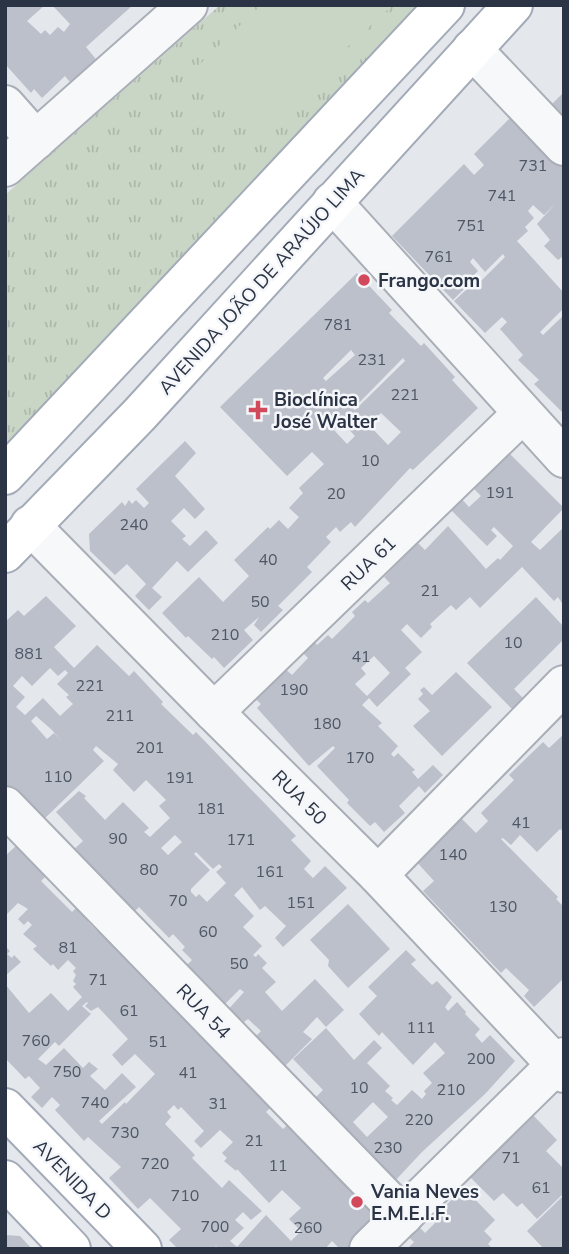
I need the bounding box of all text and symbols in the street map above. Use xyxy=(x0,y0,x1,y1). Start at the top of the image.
house number: 731 xyxy=(519,155,547,177)
street label: AVENIDA JOÃO DE ARAÚJO LIMA xyxy=(153,163,371,401)
house number: 741 xyxy=(488,185,516,207)
house number: 751 xyxy=(457,215,485,237)
house number: 761 xyxy=(425,246,453,268)
place label: Frango.com xyxy=(378,268,480,294)
marker: Frango.com xyxy=(356,272,372,288)
house number: 781 xyxy=(324,314,352,336)
house number: 231 xyxy=(358,349,386,371)
house number: 221 xyxy=(391,384,419,406)
place label: Bioclínica José Walter xyxy=(273,387,378,435)
marker: Bioclínica José Walter xyxy=(248,400,268,420)
house number: 10 xyxy=(360,450,380,472)
house number: 191 xyxy=(486,482,514,504)
house number: 20 xyxy=(326,483,346,505)
house number: 240 xyxy=(120,514,148,536)
street label: RUA 61 xyxy=(335,531,402,597)
house number: 40 xyxy=(258,549,278,571)
house number: 21 xyxy=(420,580,440,602)
house number: 50 xyxy=(250,591,270,613)
house number: 210 xyxy=(211,624,239,646)
house number: 10 xyxy=(503,632,523,654)
house number: 881 xyxy=(15,643,43,665)
house number: 41 xyxy=(351,646,371,668)
house number: 221 xyxy=(76,675,104,697)
house number: 190 xyxy=(280,679,308,701)
house number: 211 xyxy=(106,705,134,727)
house number: 180 xyxy=(313,713,341,735)
house number: 201 xyxy=(136,737,164,759)
house number: 170 xyxy=(346,747,374,769)
street label: RUA 50 xyxy=(266,764,333,831)
house number: 110 xyxy=(44,766,72,788)
house number: 191 xyxy=(166,767,194,789)
house number: 181 xyxy=(197,798,225,820)
house number: 41 xyxy=(511,812,531,834)
house number: 90 xyxy=(108,828,128,850)
house number: 171 xyxy=(227,829,255,851)
house number: 140 xyxy=(439,844,467,866)
house number: 80 xyxy=(139,859,159,881)
house number: 161 xyxy=(256,861,284,883)
house number: 70 xyxy=(168,890,188,912)
house number: 151 xyxy=(287,892,315,914)
house number: 130 xyxy=(489,896,517,918)
house number: 60 xyxy=(198,921,218,943)
house number: 81 xyxy=(58,937,78,959)
house number: 50 xyxy=(229,953,249,975)
house number: 71 xyxy=(88,969,108,991)
street label: RUA 54 xyxy=(170,978,236,1045)
house number: 61 xyxy=(119,1000,139,1022)
house number: 111 xyxy=(407,1017,435,1039)
house number: 760 xyxy=(22,1030,50,1052)
house number: 51 xyxy=(148,1031,168,1053)
house number: 200 xyxy=(467,1048,495,1070)
house number: 750 xyxy=(53,1061,81,1083)
house number: 41 xyxy=(178,1062,198,1084)
house number: 10 xyxy=(349,1077,369,1099)
house number: 210 xyxy=(437,1079,465,1101)
house number: 740 xyxy=(81,1092,109,1114)
house number: 31 xyxy=(208,1093,228,1115)
house number: 220 xyxy=(405,1109,433,1131)
house number: 730 xyxy=(111,1122,139,1144)
house number: 21 xyxy=(244,1130,264,1152)
street label: AVENIDA D xyxy=(27,1134,117,1226)
house number: 230 xyxy=(374,1137,402,1159)
house number: 71 xyxy=(501,1147,521,1169)
house number: 720 xyxy=(141,1153,169,1175)
house number: 11 xyxy=(268,1155,288,1177)
house number: 61 xyxy=(531,1177,551,1199)
place label: Vania Neves E.M.E.I.F. xyxy=(370,1179,479,1227)
house number: 710 xyxy=(171,1185,199,1207)
marker: Vania Neves E.M.E.I.F. xyxy=(349,1194,365,1210)
house number: 700 xyxy=(201,1216,229,1238)
house number: 260 xyxy=(294,1217,322,1239)

